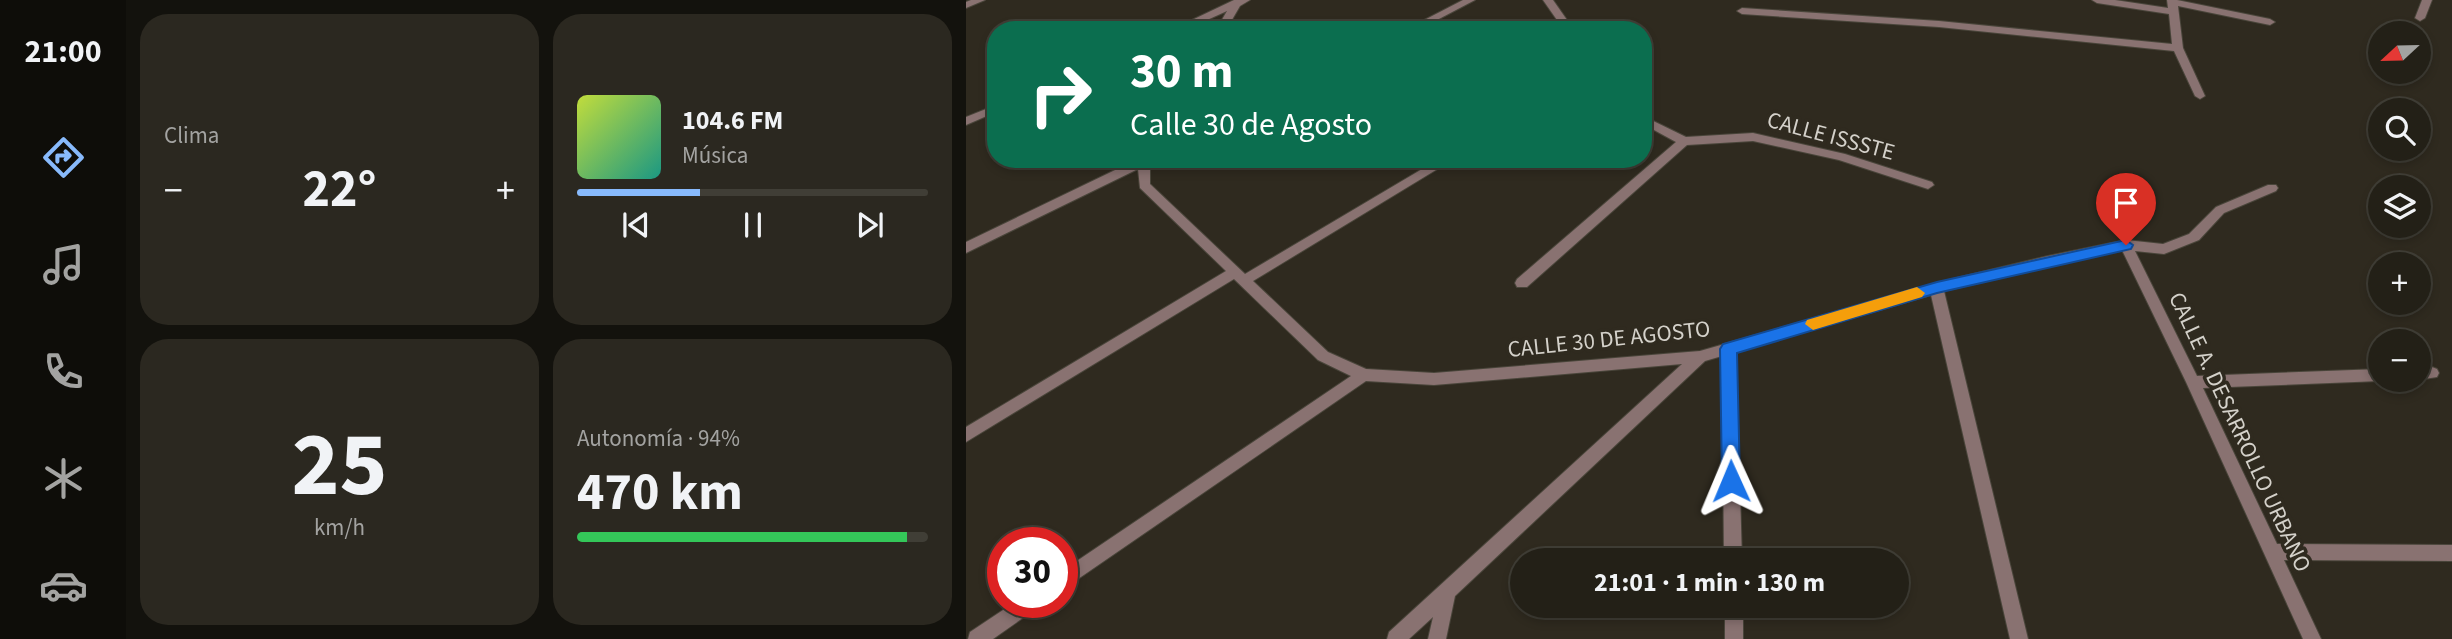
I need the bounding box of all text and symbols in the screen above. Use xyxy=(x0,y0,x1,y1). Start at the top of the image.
north arrow xyxy=(2368,21,2431,84)
map controls xyxy=(2368,21,2431,392)
text: 21:00 xyxy=(24,29,102,75)
text: 30 m xyxy=(1130,37,1234,107)
icon: right xyxy=(1015,49,1106,140)
button: search xyxy=(2368,98,2431,161)
text: 104.6 FM xyxy=(682,102,783,139)
text: Calle 30 de Agosto xyxy=(1130,102,1372,148)
street label: CALLE ISSSTE xyxy=(1763,103,1899,169)
text: Clima xyxy=(164,119,219,152)
icon: directions xyxy=(39,133,88,182)
text: Música xyxy=(682,139,748,172)
text: 22° xyxy=(303,153,376,227)
text: − xyxy=(164,164,183,218)
text: + xyxy=(496,164,515,218)
pin xyxy=(2096,173,2156,245)
button: layers xyxy=(2368,175,2431,238)
icon: arrive xyxy=(2107,184,2145,222)
icon: previous xyxy=(617,206,655,244)
icon: pause xyxy=(734,206,772,244)
icon: next xyxy=(851,206,889,244)
icon: music xyxy=(39,240,88,289)
button: + xyxy=(2368,252,2431,315)
street label: CALLE A. DESARROLLO URBANO xyxy=(2160,286,2320,578)
street label: CALLE 30 DE AGOSTO xyxy=(1506,312,1712,366)
button: − xyxy=(2368,329,2431,392)
icon: phone xyxy=(39,347,88,396)
text: 25 xyxy=(291,401,388,530)
text: Autonomía · 94% xyxy=(577,422,740,455)
position arrow xyxy=(1694,444,1768,518)
icon: climate xyxy=(39,454,88,503)
text: 470 km xyxy=(577,456,743,530)
text: km/h xyxy=(314,511,365,544)
speed limit sign: 30 xyxy=(987,527,1078,618)
icon: car xyxy=(39,561,88,610)
text: 21:01 · 1 min · 130 m xyxy=(1594,564,1825,601)

